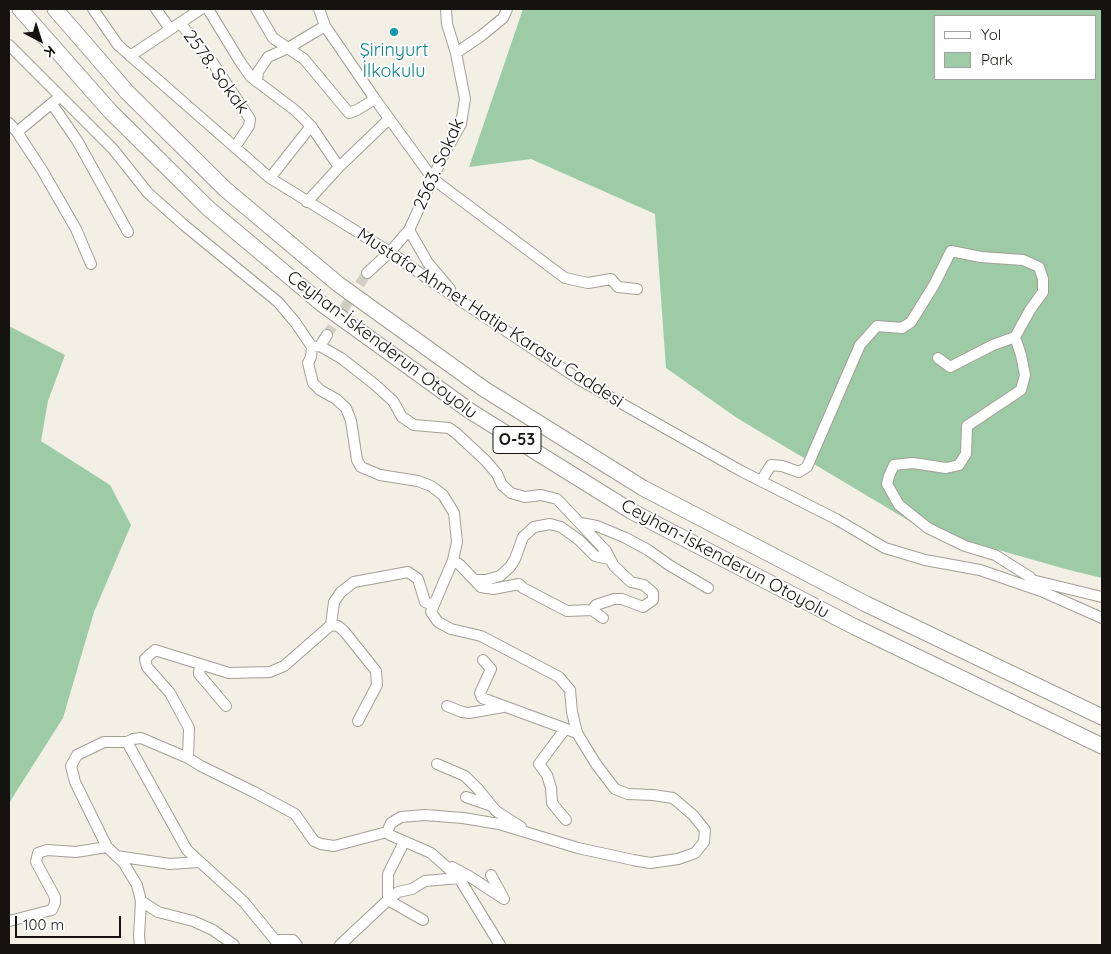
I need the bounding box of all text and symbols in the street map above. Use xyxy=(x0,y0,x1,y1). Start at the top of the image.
north arrow xyxy=(15,15,65,65)
legend xyxy=(934,15,1096,80)
text: Yol xyxy=(981,25,1001,44)
street label: 2578. Sokak xyxy=(178,26,254,118)
marker: Şirinyurt İlkokulu xyxy=(388,26,400,38)
place label: Şirinyurt İlkokulu xyxy=(360,40,428,82)
text: K xyxy=(40,42,59,61)
text: Park xyxy=(981,50,1013,69)
street label: 2563. Sokak xyxy=(409,115,469,213)
street label: Mustafa Ahmet Hatip Karasu Caddesi xyxy=(353,224,627,412)
street label: Ceyhan-İskenderun Otoyolu xyxy=(282,266,482,424)
road number: O-53 xyxy=(493,426,541,454)
street label: Ceyhan-İskenderun Otoyolu xyxy=(617,495,833,623)
scale bar xyxy=(18,906,124,938)
text: 100 m xyxy=(23,915,64,934)

